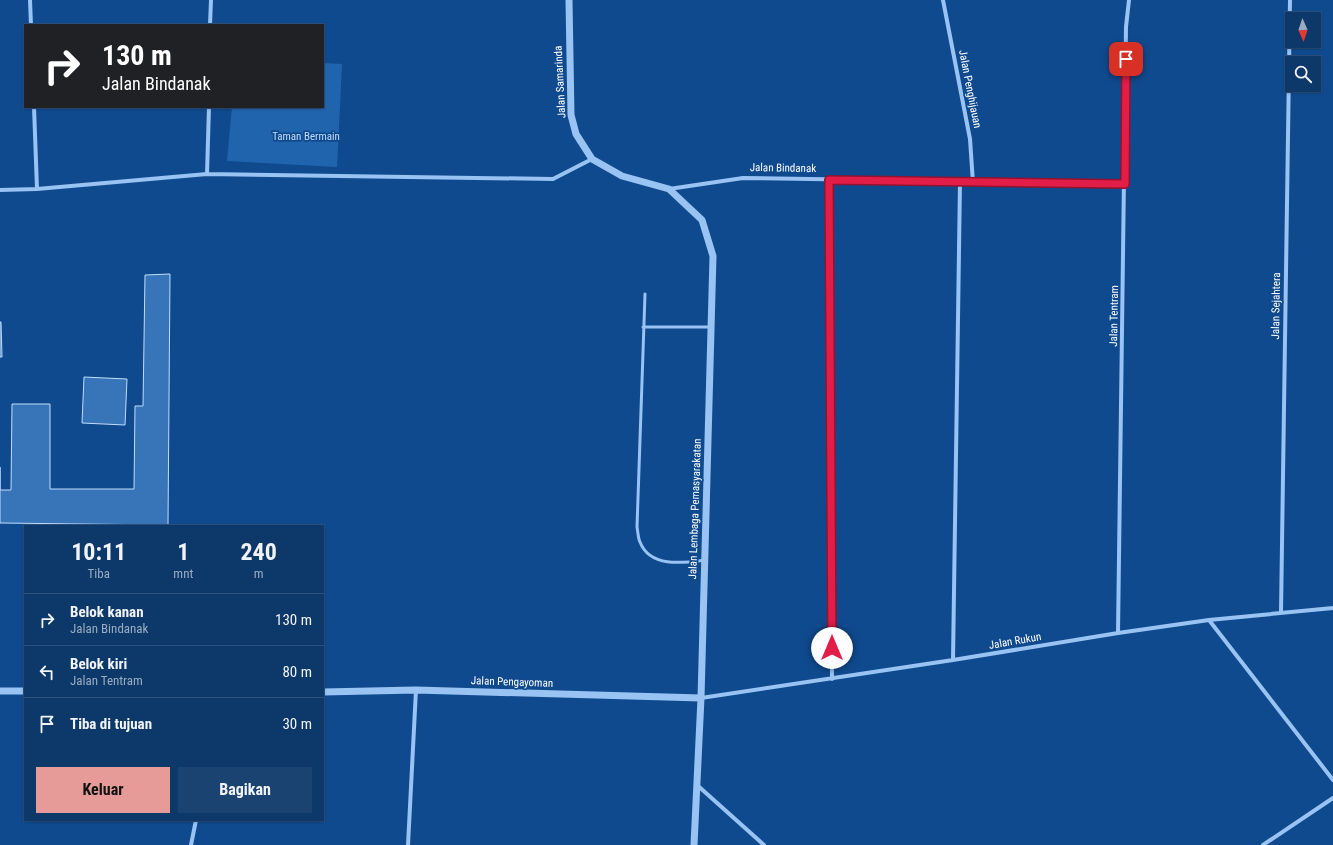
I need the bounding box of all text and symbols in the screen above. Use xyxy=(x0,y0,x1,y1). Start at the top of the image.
north arrow xyxy=(1285,12,1321,48)
map controls xyxy=(1285,12,1321,92)
text: 130 m xyxy=(102,39,172,72)
icon: right xyxy=(36,40,88,92)
pin xyxy=(1109,42,1143,76)
street label: Jalan Samarinda xyxy=(552,45,568,119)
icon: arrive xyxy=(1115,48,1137,70)
street label: Jalan Penghijauan xyxy=(956,49,984,129)
button: search xyxy=(1285,56,1321,92)
text: Jalan Bindanak xyxy=(102,73,211,94)
park label: Taman Bermain xyxy=(272,130,340,143)
street label: Jalan Bindanak xyxy=(750,161,816,175)
street label: Jalan Sejahtera xyxy=(1269,272,1283,340)
street label: Jalan Tentram xyxy=(1107,285,1121,347)
street label: Jalan Lembaga Pemasyarakatan xyxy=(686,438,704,580)
text: 10:11 xyxy=(71,538,126,566)
text: 1 xyxy=(177,538,189,566)
text: 240 xyxy=(240,538,277,566)
text: Tiba xyxy=(87,566,110,581)
text: mnt xyxy=(173,566,193,581)
text: m xyxy=(254,566,264,581)
text: Belok kanan xyxy=(70,603,144,621)
icon: right xyxy=(36,609,58,631)
text: 130 m xyxy=(275,611,312,629)
text: Jalan Bindanak xyxy=(70,621,148,636)
position arrow xyxy=(811,627,853,669)
street label: Jalan Rukun xyxy=(988,630,1042,652)
text: Belok kiri xyxy=(70,655,127,673)
icon: left xyxy=(36,661,58,683)
text: 80 m xyxy=(282,663,312,681)
text: Jalan Tentram xyxy=(70,673,143,688)
street label: Jalan Pengayoman xyxy=(471,674,553,690)
icon: arrive xyxy=(36,713,58,735)
text: Tiba di tujuan xyxy=(70,715,152,733)
text: 30 m xyxy=(282,715,312,733)
button: Keluar xyxy=(36,767,170,813)
button: Bagikan xyxy=(178,767,312,813)

